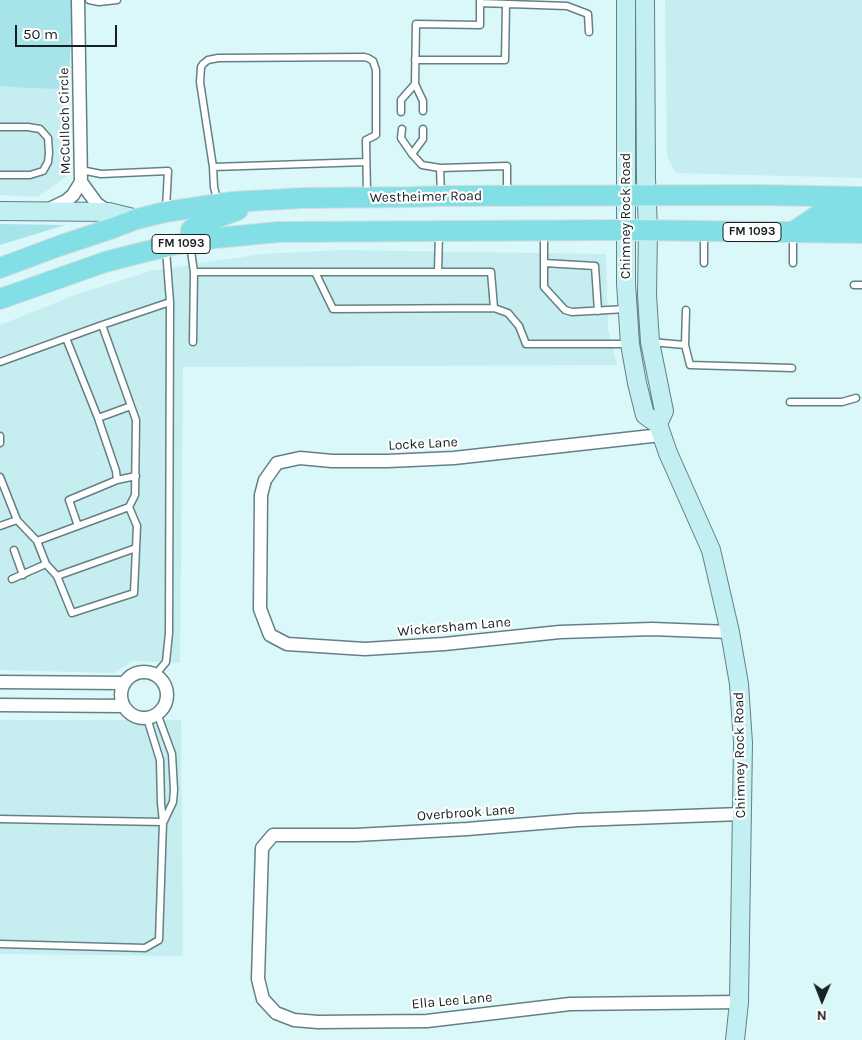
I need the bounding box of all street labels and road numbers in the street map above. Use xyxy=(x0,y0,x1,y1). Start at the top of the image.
street label: McCulloch Circle xyxy=(56,67,74,175)
street label: Chimney Rock Road xyxy=(618,153,634,279)
street label: Westheimer Road xyxy=(370,188,482,206)
road number: FM 1093 xyxy=(723,222,781,242)
road number: FM 1093 xyxy=(152,234,210,253)
street label: Locke Lane xyxy=(388,434,458,454)
street label: Wickersham Lane xyxy=(397,614,511,640)
street label: Chimney Rock Road xyxy=(730,692,750,818)
street label: Overbrook Lane xyxy=(416,801,516,825)
street label: Ella Lee Lane xyxy=(411,989,493,1013)

